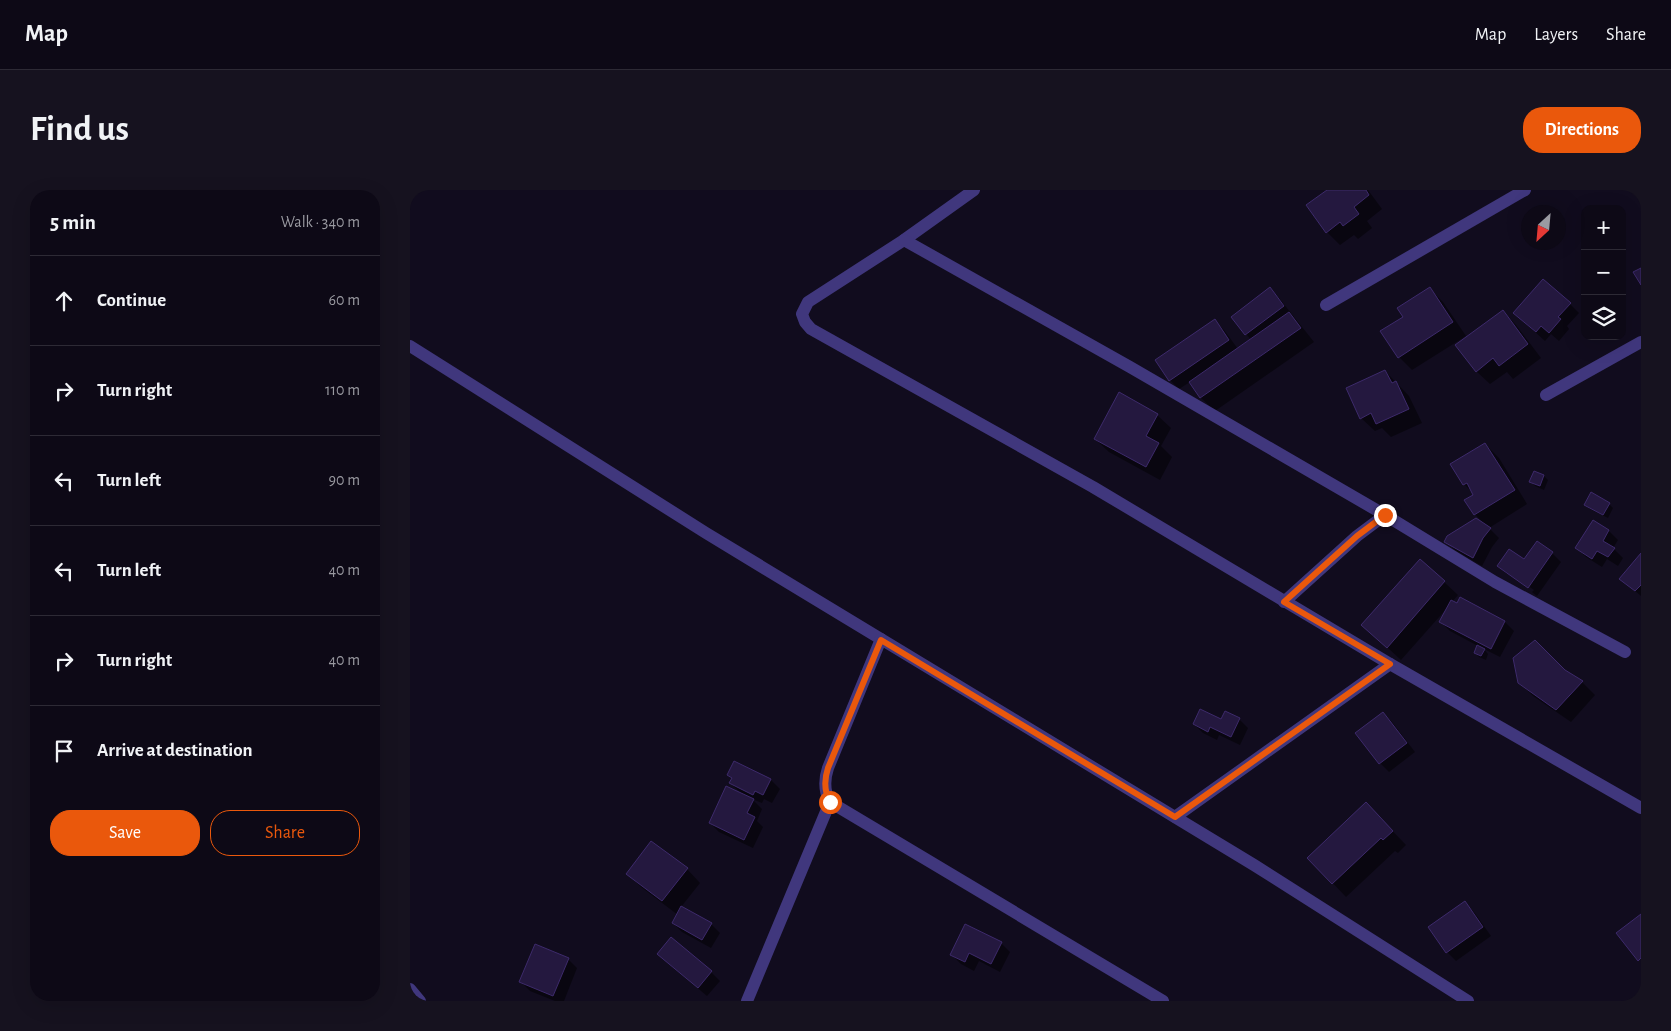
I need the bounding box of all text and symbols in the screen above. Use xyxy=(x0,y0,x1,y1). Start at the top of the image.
text: Map xyxy=(25,22,68,46)
text: Map xyxy=(1475,26,1506,44)
text: Layers xyxy=(1534,26,1578,44)
text: Share xyxy=(1606,26,1646,44)
button: Directions xyxy=(1523,107,1641,153)
text: Find us xyxy=(30,112,129,147)
north arrow xyxy=(1521,205,1566,250)
map controls xyxy=(1581,205,1626,340)
button: + xyxy=(1581,205,1626,250)
text: 5 min xyxy=(50,212,96,233)
text: Walk · 340 m xyxy=(281,214,360,230)
button: − xyxy=(1581,250,1626,295)
icon: ahead xyxy=(50,287,78,315)
text: Continue xyxy=(97,291,166,310)
text: 60 m xyxy=(329,292,360,308)
button: layers xyxy=(1581,295,1626,340)
icon: right xyxy=(50,377,78,405)
text: Turn right xyxy=(97,381,172,400)
text: 110 m xyxy=(325,382,360,398)
icon: left xyxy=(50,467,78,495)
text: Turn left xyxy=(97,471,161,490)
text: 90 m xyxy=(329,472,360,488)
route end xyxy=(1374,504,1397,527)
icon: left xyxy=(50,557,78,585)
text: Turn left xyxy=(97,561,161,580)
text: 40 m xyxy=(328,562,360,578)
icon: right xyxy=(50,647,78,675)
text: Turn right xyxy=(97,651,172,670)
text: 40 m xyxy=(328,652,360,668)
icon: arrive xyxy=(50,737,78,765)
text: Arrive at destination xyxy=(97,741,253,760)
route start xyxy=(819,791,842,814)
button: Save xyxy=(50,810,200,856)
button: Share xyxy=(210,810,360,856)

